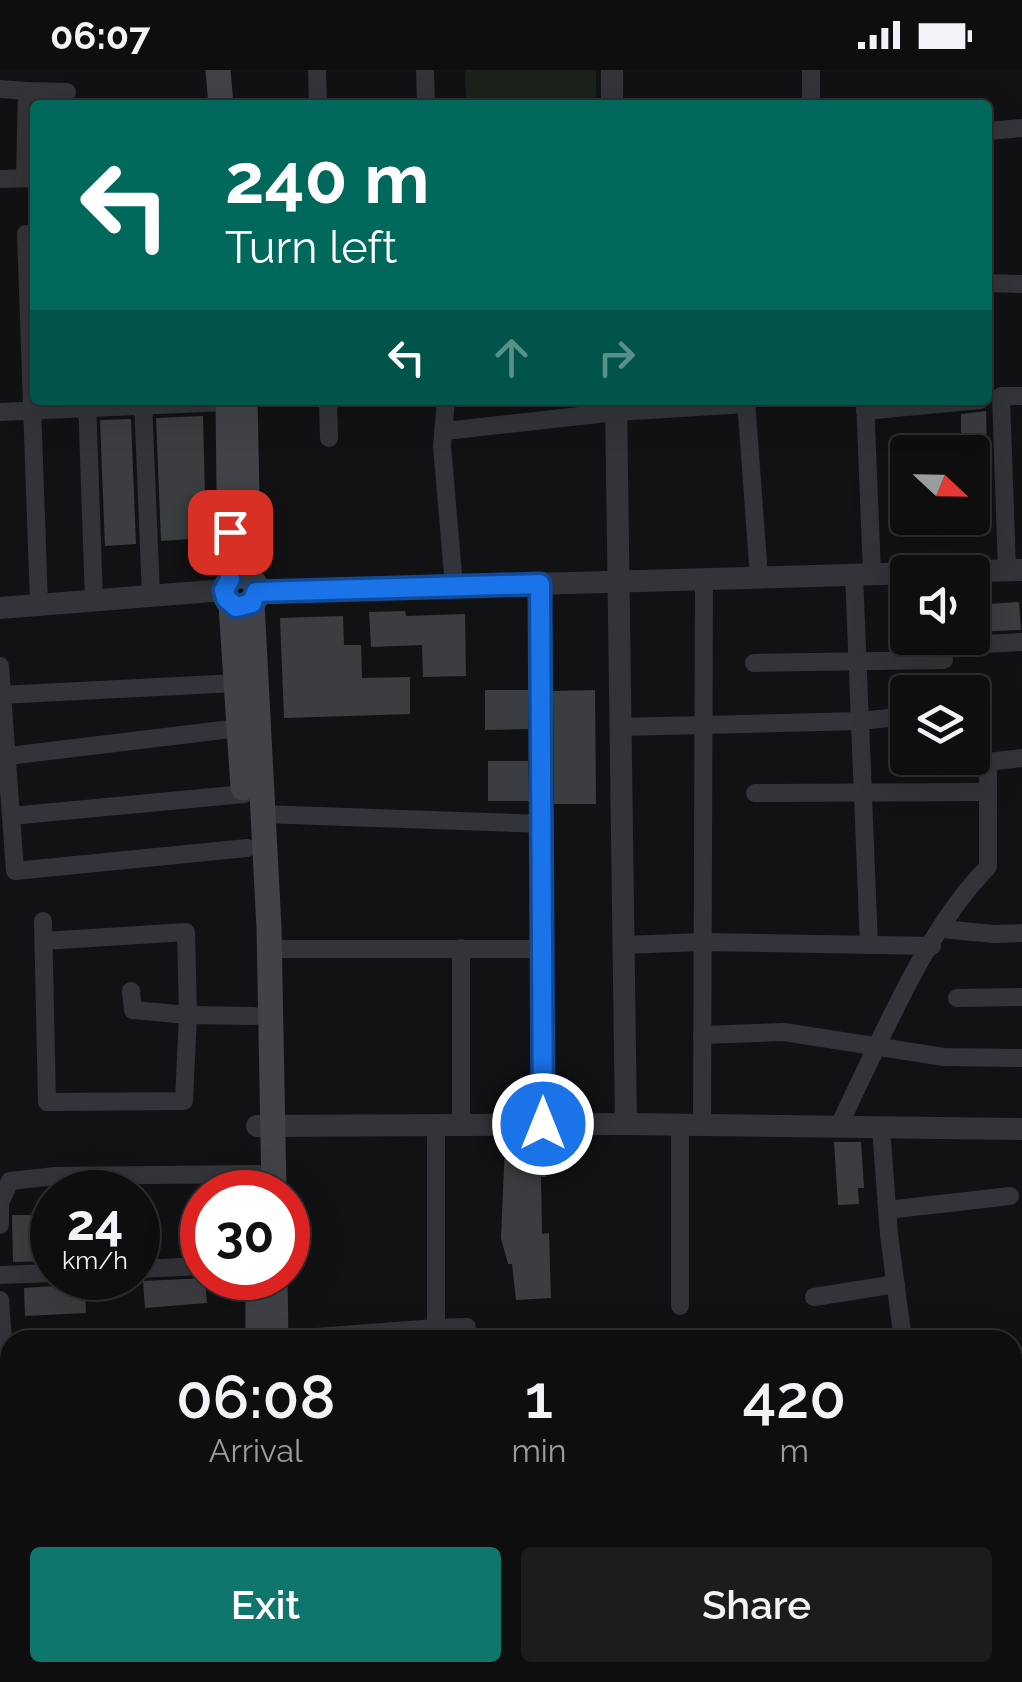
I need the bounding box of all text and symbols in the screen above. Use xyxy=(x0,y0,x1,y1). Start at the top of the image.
text: 06:07 xyxy=(50,13,150,58)
text: 240 m xyxy=(225,137,429,219)
icon: left xyxy=(60,140,190,270)
text: Turn left xyxy=(225,221,397,274)
icon: left xyxy=(379,330,434,385)
icon: ahead xyxy=(484,330,539,385)
icon: right xyxy=(589,330,644,385)
north arrow xyxy=(890,435,990,535)
map controls xyxy=(890,435,990,775)
pin xyxy=(188,490,273,575)
icon: arrive xyxy=(203,505,258,560)
button: sound xyxy=(890,555,990,655)
button: layers xyxy=(890,675,990,775)
position arrow xyxy=(491,1072,595,1176)
speed limit sign: 30 xyxy=(180,1170,310,1300)
text: 24 xyxy=(67,1193,123,1252)
text: km/h xyxy=(62,1245,128,1275)
text: 06:08 xyxy=(176,1362,335,1432)
text: 1 xyxy=(525,1362,553,1432)
text: 420 xyxy=(742,1362,846,1432)
text: Arrival xyxy=(209,1432,303,1469)
text: min xyxy=(511,1432,566,1469)
text: m xyxy=(780,1432,809,1469)
button: Exit xyxy=(30,1547,501,1662)
button: Share xyxy=(521,1547,992,1662)

